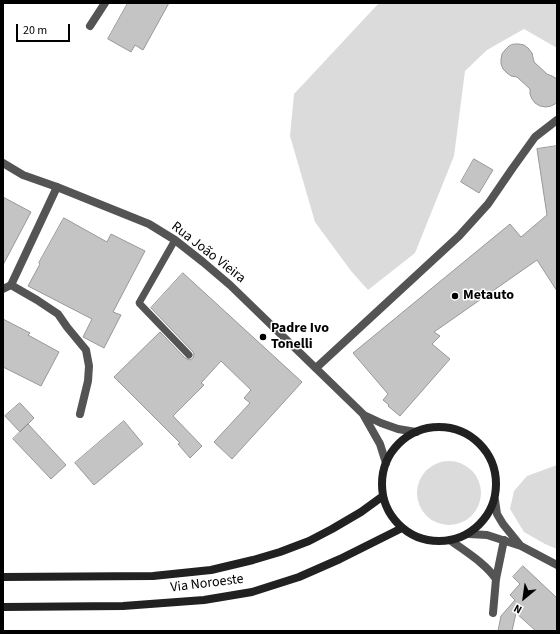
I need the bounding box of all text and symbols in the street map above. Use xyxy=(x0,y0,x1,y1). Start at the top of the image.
scale bar xyxy=(18,16,72,42)
text: 20 m xyxy=(23,22,47,39)
street label: Rua João Vieira xyxy=(168,219,248,287)
place label: Metauto xyxy=(463,288,514,304)
marker: Metauto xyxy=(450,291,460,301)
place label: Padre Ivo Tonelli xyxy=(271,321,329,354)
marker: Padre Ivo Tonelli xyxy=(258,332,268,342)
street label: Via Noroeste xyxy=(170,571,244,597)
north arrow xyxy=(504,578,544,618)
text: N xyxy=(511,601,525,617)

